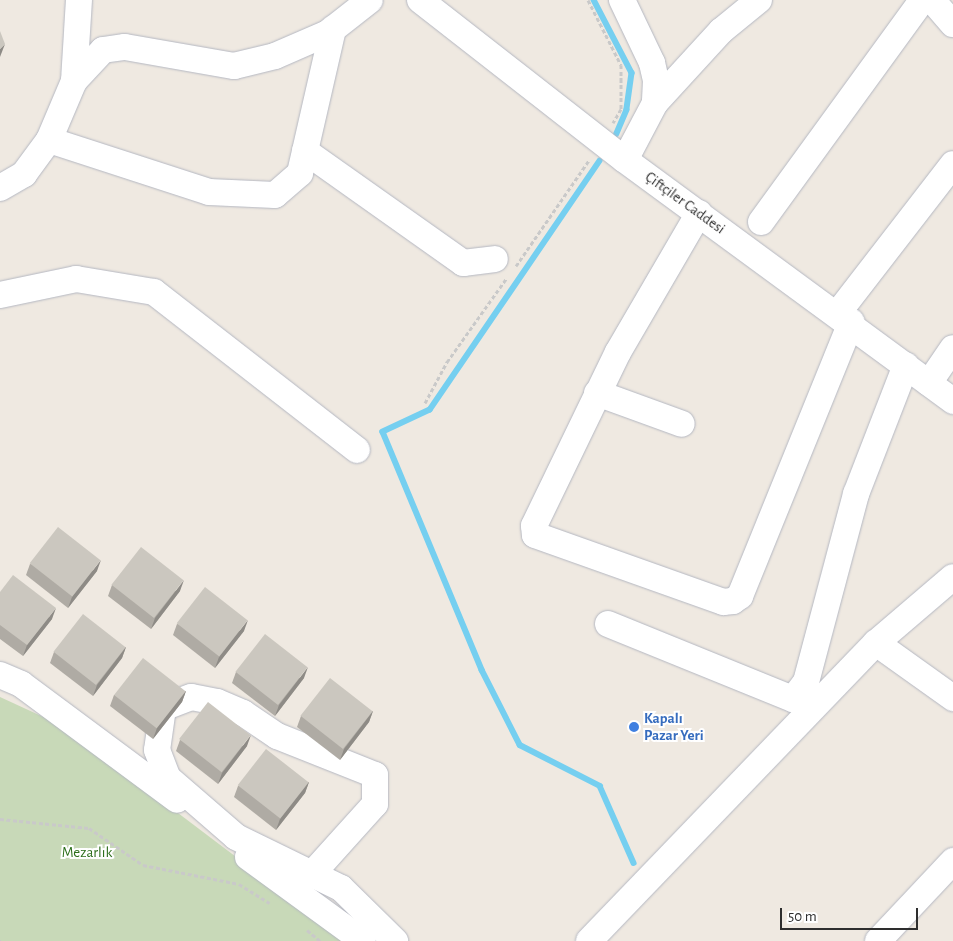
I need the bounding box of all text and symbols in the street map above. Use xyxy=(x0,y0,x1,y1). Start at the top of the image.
street label: Çiftçiler Caddesi xyxy=(642,168,728,238)
place label: Kapalı Pazar Yeri xyxy=(644,709,704,744)
marker: Kapalı Pazar Yeri xyxy=(628,721,640,733)
park label: Mezarlık xyxy=(62,844,112,862)
scale bar xyxy=(783,898,920,930)
text: 50 m xyxy=(788,909,817,924)

